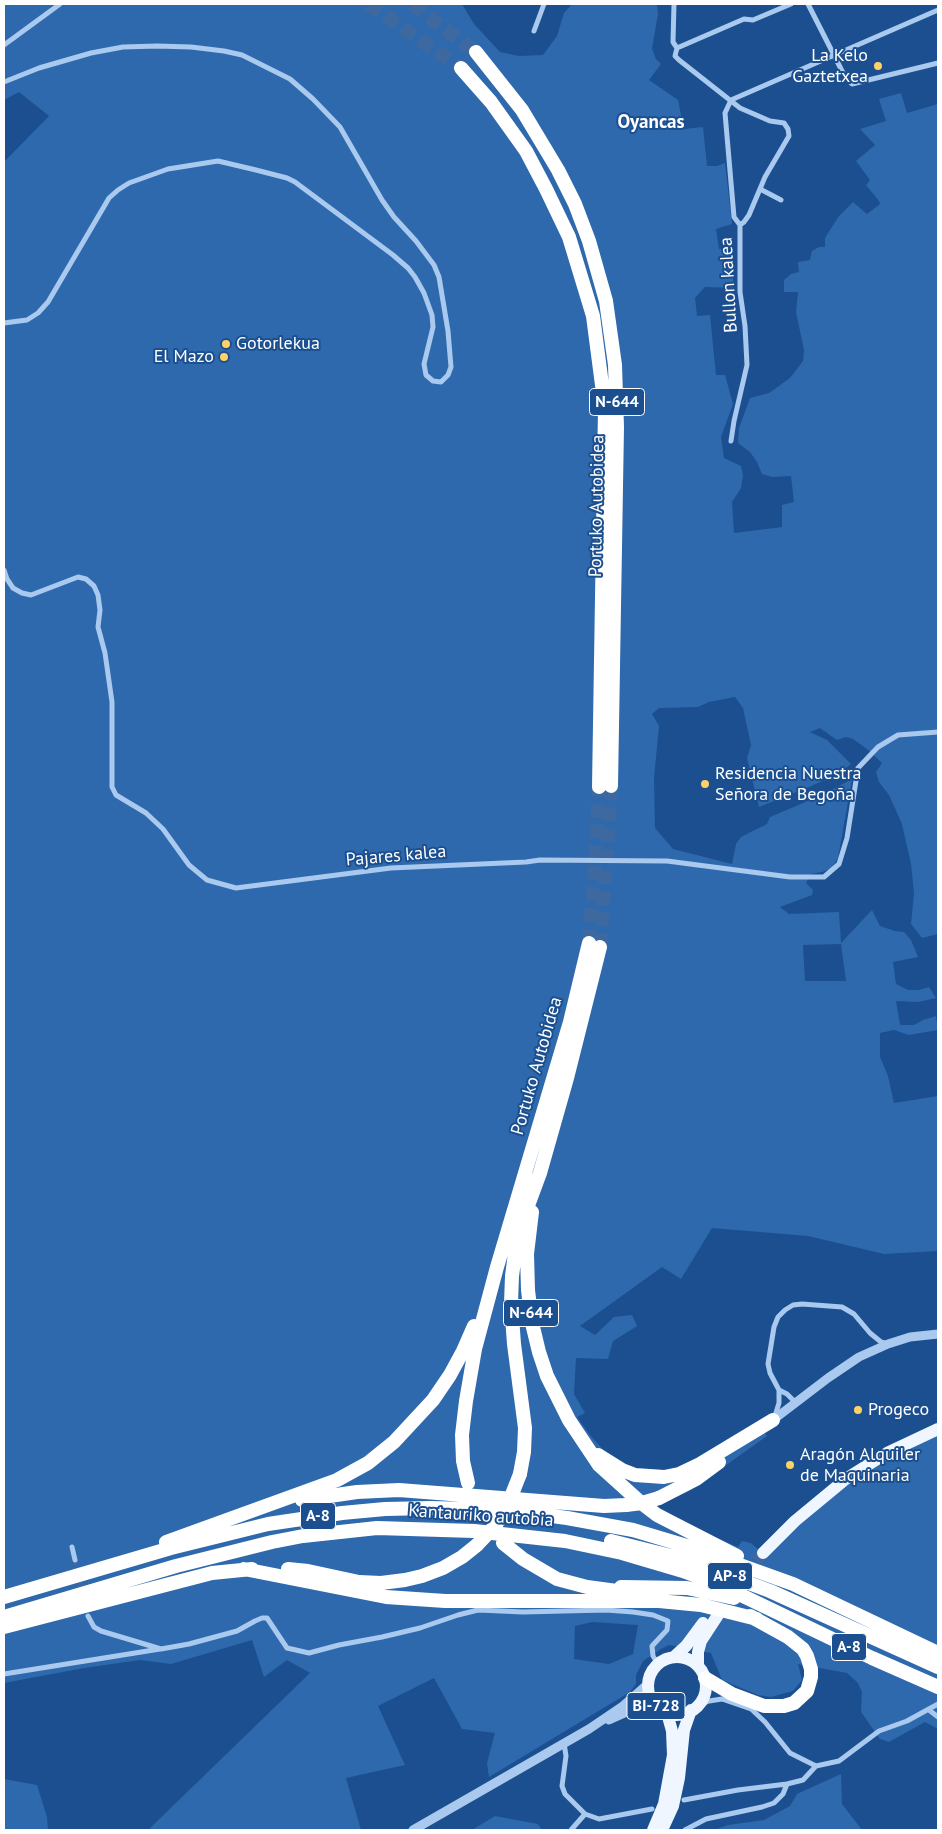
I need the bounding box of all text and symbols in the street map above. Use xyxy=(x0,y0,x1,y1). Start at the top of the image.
place label: La Kelo Gaztetxea xyxy=(792,45,868,88)
marker: La Kelo Gaztetxea xyxy=(872,60,884,72)
district label: Oyancas xyxy=(617,112,685,134)
street label: Bullon kalea xyxy=(716,237,742,333)
place label: Gotorlekua xyxy=(236,333,320,355)
marker: Gotorlekua xyxy=(220,338,232,350)
place label: El Mazo xyxy=(154,346,214,368)
marker: El Mazo xyxy=(218,351,230,363)
road number: N-644 xyxy=(590,388,644,416)
street label: Portuko Autobidea xyxy=(585,435,609,577)
place label: Residencia Nuestra Señora de Begoña xyxy=(715,763,861,806)
marker: Residencia Nuestra Señora de Begoña xyxy=(699,778,711,790)
street label: Pajares kalea xyxy=(345,841,447,871)
street label: Portuko Autobidea xyxy=(507,995,567,1137)
road number: N-644 xyxy=(504,1300,558,1326)
place label: Progeco xyxy=(868,1399,929,1421)
marker: Progeco xyxy=(852,1404,864,1416)
place label: Aragón Alquiler de Maquinaria xyxy=(800,1444,920,1486)
marker: Aragón Alquiler de Maquinaria xyxy=(784,1459,796,1471)
street label: Kantauriko autobia xyxy=(408,1500,554,1532)
road number: A-8 xyxy=(300,1502,336,1530)
road number: AP-8 xyxy=(708,1562,752,1590)
road number: A-8 xyxy=(832,1634,866,1660)
road number: BI-728 xyxy=(627,1692,685,1720)

